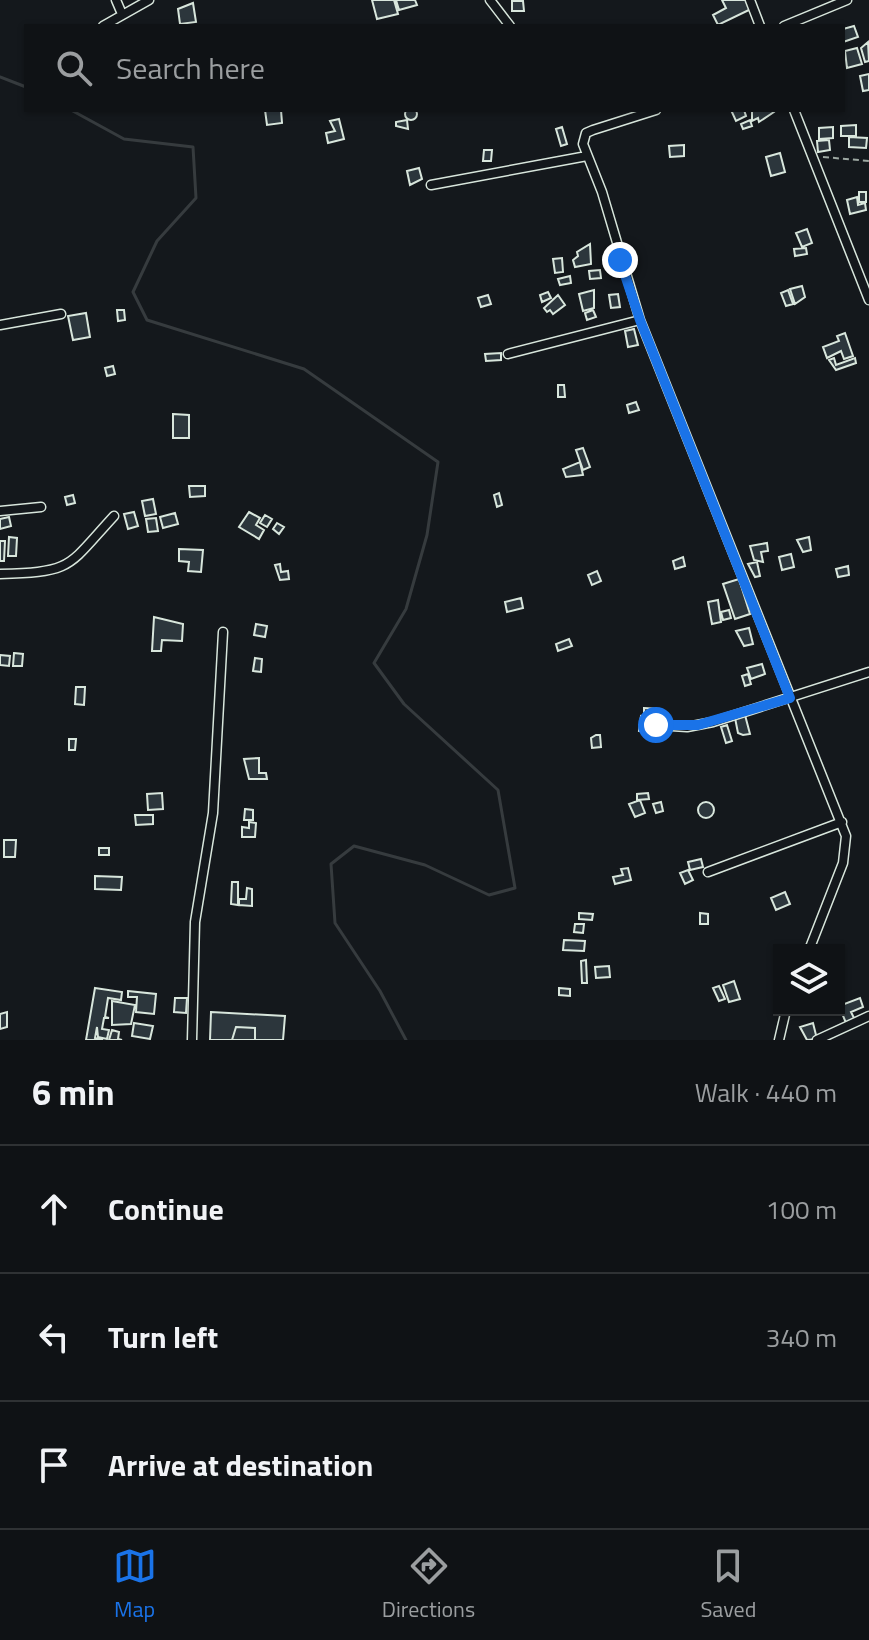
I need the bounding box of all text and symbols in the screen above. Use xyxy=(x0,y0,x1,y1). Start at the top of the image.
search box xyxy=(24,24,845,112)
text: Search here xyxy=(116,45,265,91)
icon: search xyxy=(52,46,96,90)
route end xyxy=(602,242,638,278)
route start xyxy=(638,707,674,743)
map controls xyxy=(773,944,845,1016)
button: layers xyxy=(773,944,845,1016)
text: 6 min xyxy=(32,1066,115,1118)
text: Walk · 440 m xyxy=(695,1073,837,1112)
text: Continue xyxy=(108,1186,224,1232)
icon: ahead xyxy=(32,1187,76,1231)
text: 100 m xyxy=(766,1190,837,1229)
text: Turn left xyxy=(108,1314,218,1360)
icon: left xyxy=(32,1315,76,1359)
text: 340 m xyxy=(766,1318,837,1357)
text: Arrive at destination xyxy=(108,1442,373,1488)
icon: arrive xyxy=(32,1443,76,1487)
tab: Map xyxy=(113,1544,157,1626)
tab: Directions xyxy=(382,1544,475,1626)
tab: Saved xyxy=(700,1544,756,1626)

